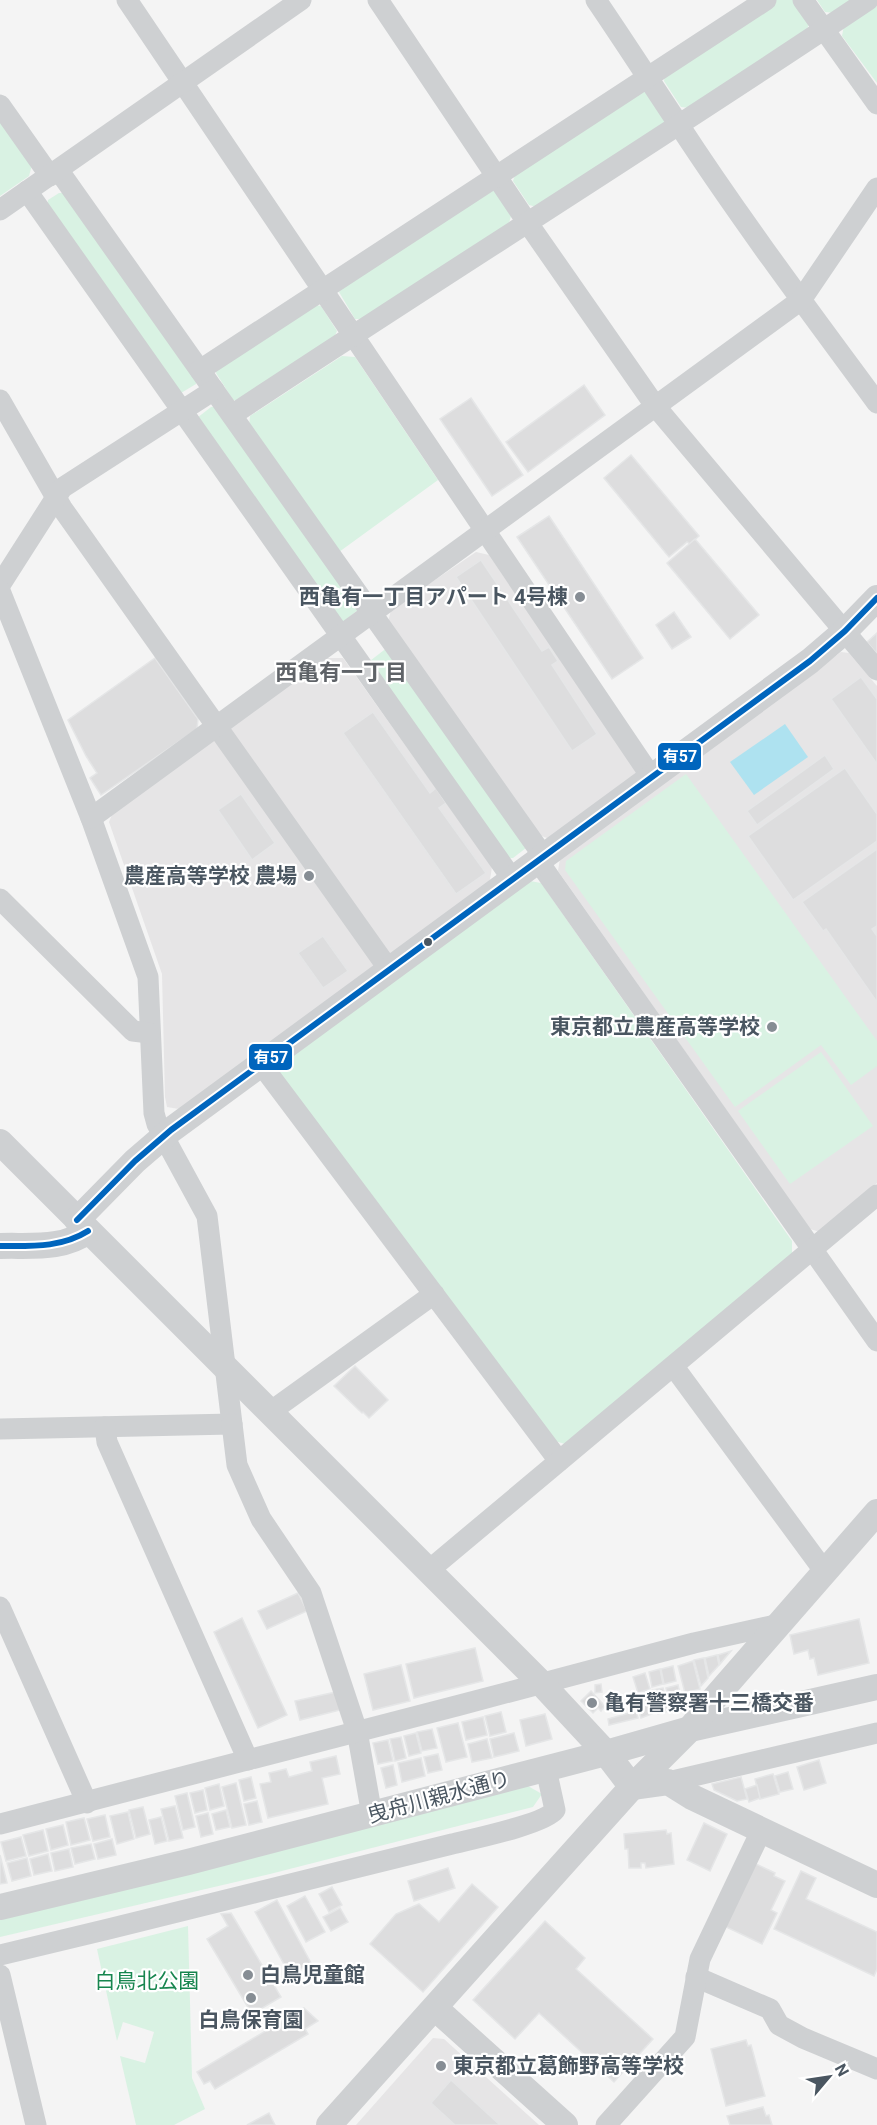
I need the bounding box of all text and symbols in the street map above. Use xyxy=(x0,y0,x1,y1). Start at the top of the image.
place label: 西亀有一丁目アパート 4号棟 xyxy=(299,585,568,609)
marker: 西亀有一丁目アパート 4号棟 xyxy=(573,590,587,604)
district label: 西亀有一丁目 xyxy=(275,660,407,685)
line badge: 有57 xyxy=(657,742,702,771)
text: 有57 xyxy=(663,747,697,766)
place label: 農産高等学校 農場 xyxy=(124,864,297,888)
marker: 農産高等学校 農場 xyxy=(302,869,316,883)
unlabelled marker xyxy=(422,936,434,948)
place label: 東京都立農産高等学校 xyxy=(550,1015,760,1039)
marker: 東京都立農産高等学校 xyxy=(765,1020,779,1034)
line badge: 有57 xyxy=(248,1043,293,1071)
text: 有57 xyxy=(254,1048,288,1067)
place label: 亀有警察署十三橋交番 xyxy=(604,1691,814,1715)
marker: 亀有警察署十三橋交番 xyxy=(585,1696,599,1710)
street label: 曳舟川親水通り xyxy=(365,1766,513,1828)
place label: 白鳥児童館 xyxy=(260,1963,365,1987)
marker: 白鳥児童館 xyxy=(241,1968,255,1982)
park label: 白鳥北公園 xyxy=(95,1969,200,1993)
marker: 白鳥保育園 xyxy=(244,1991,258,2005)
place label: 白鳥保育園 xyxy=(199,2008,304,2032)
north arrow xyxy=(799,2047,859,2107)
place label: 東京都立葛飾野高等学校 xyxy=(453,2054,684,2078)
marker: 東京都立葛飾野高等学校 xyxy=(434,2059,448,2073)
text: N xyxy=(831,2060,853,2080)

